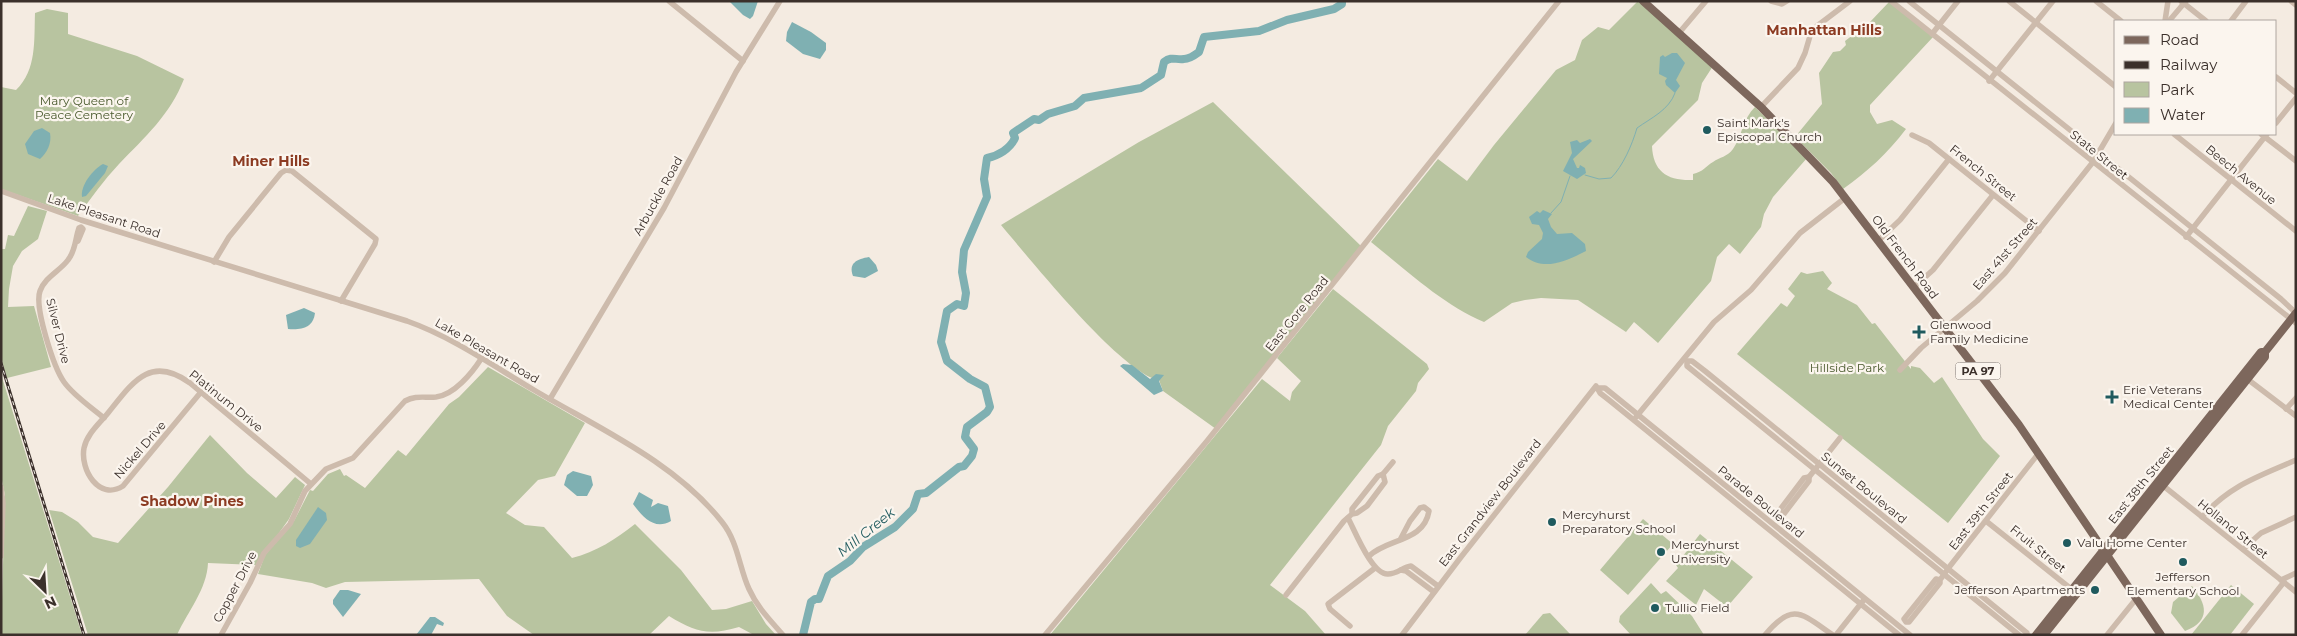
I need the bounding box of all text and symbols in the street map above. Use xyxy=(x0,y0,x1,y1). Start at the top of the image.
legend xyxy=(2114,20,2277,135)
district label: Manhattan Hills xyxy=(1766,21,1882,39)
text: Road xyxy=(2160,30,2199,49)
text: Railway xyxy=(2160,55,2218,74)
text: Park xyxy=(2160,80,2194,99)
park label: Mary Queen of Peace Cemetery xyxy=(35,93,134,122)
text: Water xyxy=(2160,105,2206,124)
place label: Saint Mark's Episcopal Church xyxy=(1717,115,1822,144)
marker: Saint Mark's Episcopal Church xyxy=(1701,124,1713,136)
street label: State Street xyxy=(2067,127,2131,183)
street label: French Street xyxy=(1947,141,2020,204)
street label: Beech Avenue xyxy=(2203,141,2280,208)
district label: Miner Hills xyxy=(232,152,310,170)
street label: Arbuckle Road xyxy=(630,153,686,238)
street label: Lake Pleasant Road xyxy=(46,190,163,241)
street label: Old French Road xyxy=(1869,212,1942,302)
street label: East 41st Street xyxy=(1969,214,2040,293)
street label: East Gore Road xyxy=(1262,273,1331,354)
street label: Silver Drive xyxy=(43,297,74,365)
street label: Lake Pleasant Road xyxy=(432,315,542,387)
place label: Glenwood Family Medicine xyxy=(1930,317,2029,346)
marker: Glenwood Family Medicine xyxy=(1912,325,1926,339)
park label: Hillside Park xyxy=(1810,360,1885,375)
road number: PA 97 xyxy=(1956,362,2000,380)
street label: Platinum Drive xyxy=(186,366,266,435)
place label: Erie Veterans Medical Center xyxy=(2123,382,2214,411)
marker: Erie Veterans Medical Center xyxy=(2105,390,2119,404)
street label: Nickel Drive xyxy=(110,418,169,482)
street label: East Grandview Boulevard xyxy=(1435,436,1544,569)
street label: East 38th Street xyxy=(2105,443,2177,527)
street label: Sunset Boulevard xyxy=(1818,448,1910,527)
street label: Parade Boulevard xyxy=(1715,462,1807,541)
street label: East 39th Street xyxy=(1945,468,2016,553)
district label: Shadow Pines xyxy=(140,492,244,510)
street label: Holland Street xyxy=(2195,496,2272,562)
water label: Mill Creek xyxy=(833,503,899,561)
place label: Mercyhurst Preparatory School xyxy=(1562,507,1676,536)
marker: Mercyhurst Preparatory School xyxy=(1546,516,1558,528)
street label: Fruit Street xyxy=(2007,521,2069,576)
place label: Valu Home Center xyxy=(2077,535,2187,550)
place label: Mercyhurst University xyxy=(1671,537,1739,566)
marker: Valu Home Center xyxy=(2061,537,2073,549)
marker: Mercyhurst University xyxy=(1655,546,1667,558)
street label: Copper Drive xyxy=(209,549,260,625)
marker: Jefferson Elementary School xyxy=(2177,556,2189,568)
north arrow xyxy=(20,566,70,616)
place label: Jefferson Elementary School xyxy=(2126,569,2240,598)
place label: Jefferson Apartments xyxy=(1954,582,2085,597)
marker: Jefferson Apartments xyxy=(2089,584,2101,596)
text: N xyxy=(42,592,59,613)
place label: Tullio Field xyxy=(1665,600,1730,615)
marker: Tullio Field xyxy=(1649,602,1661,614)

